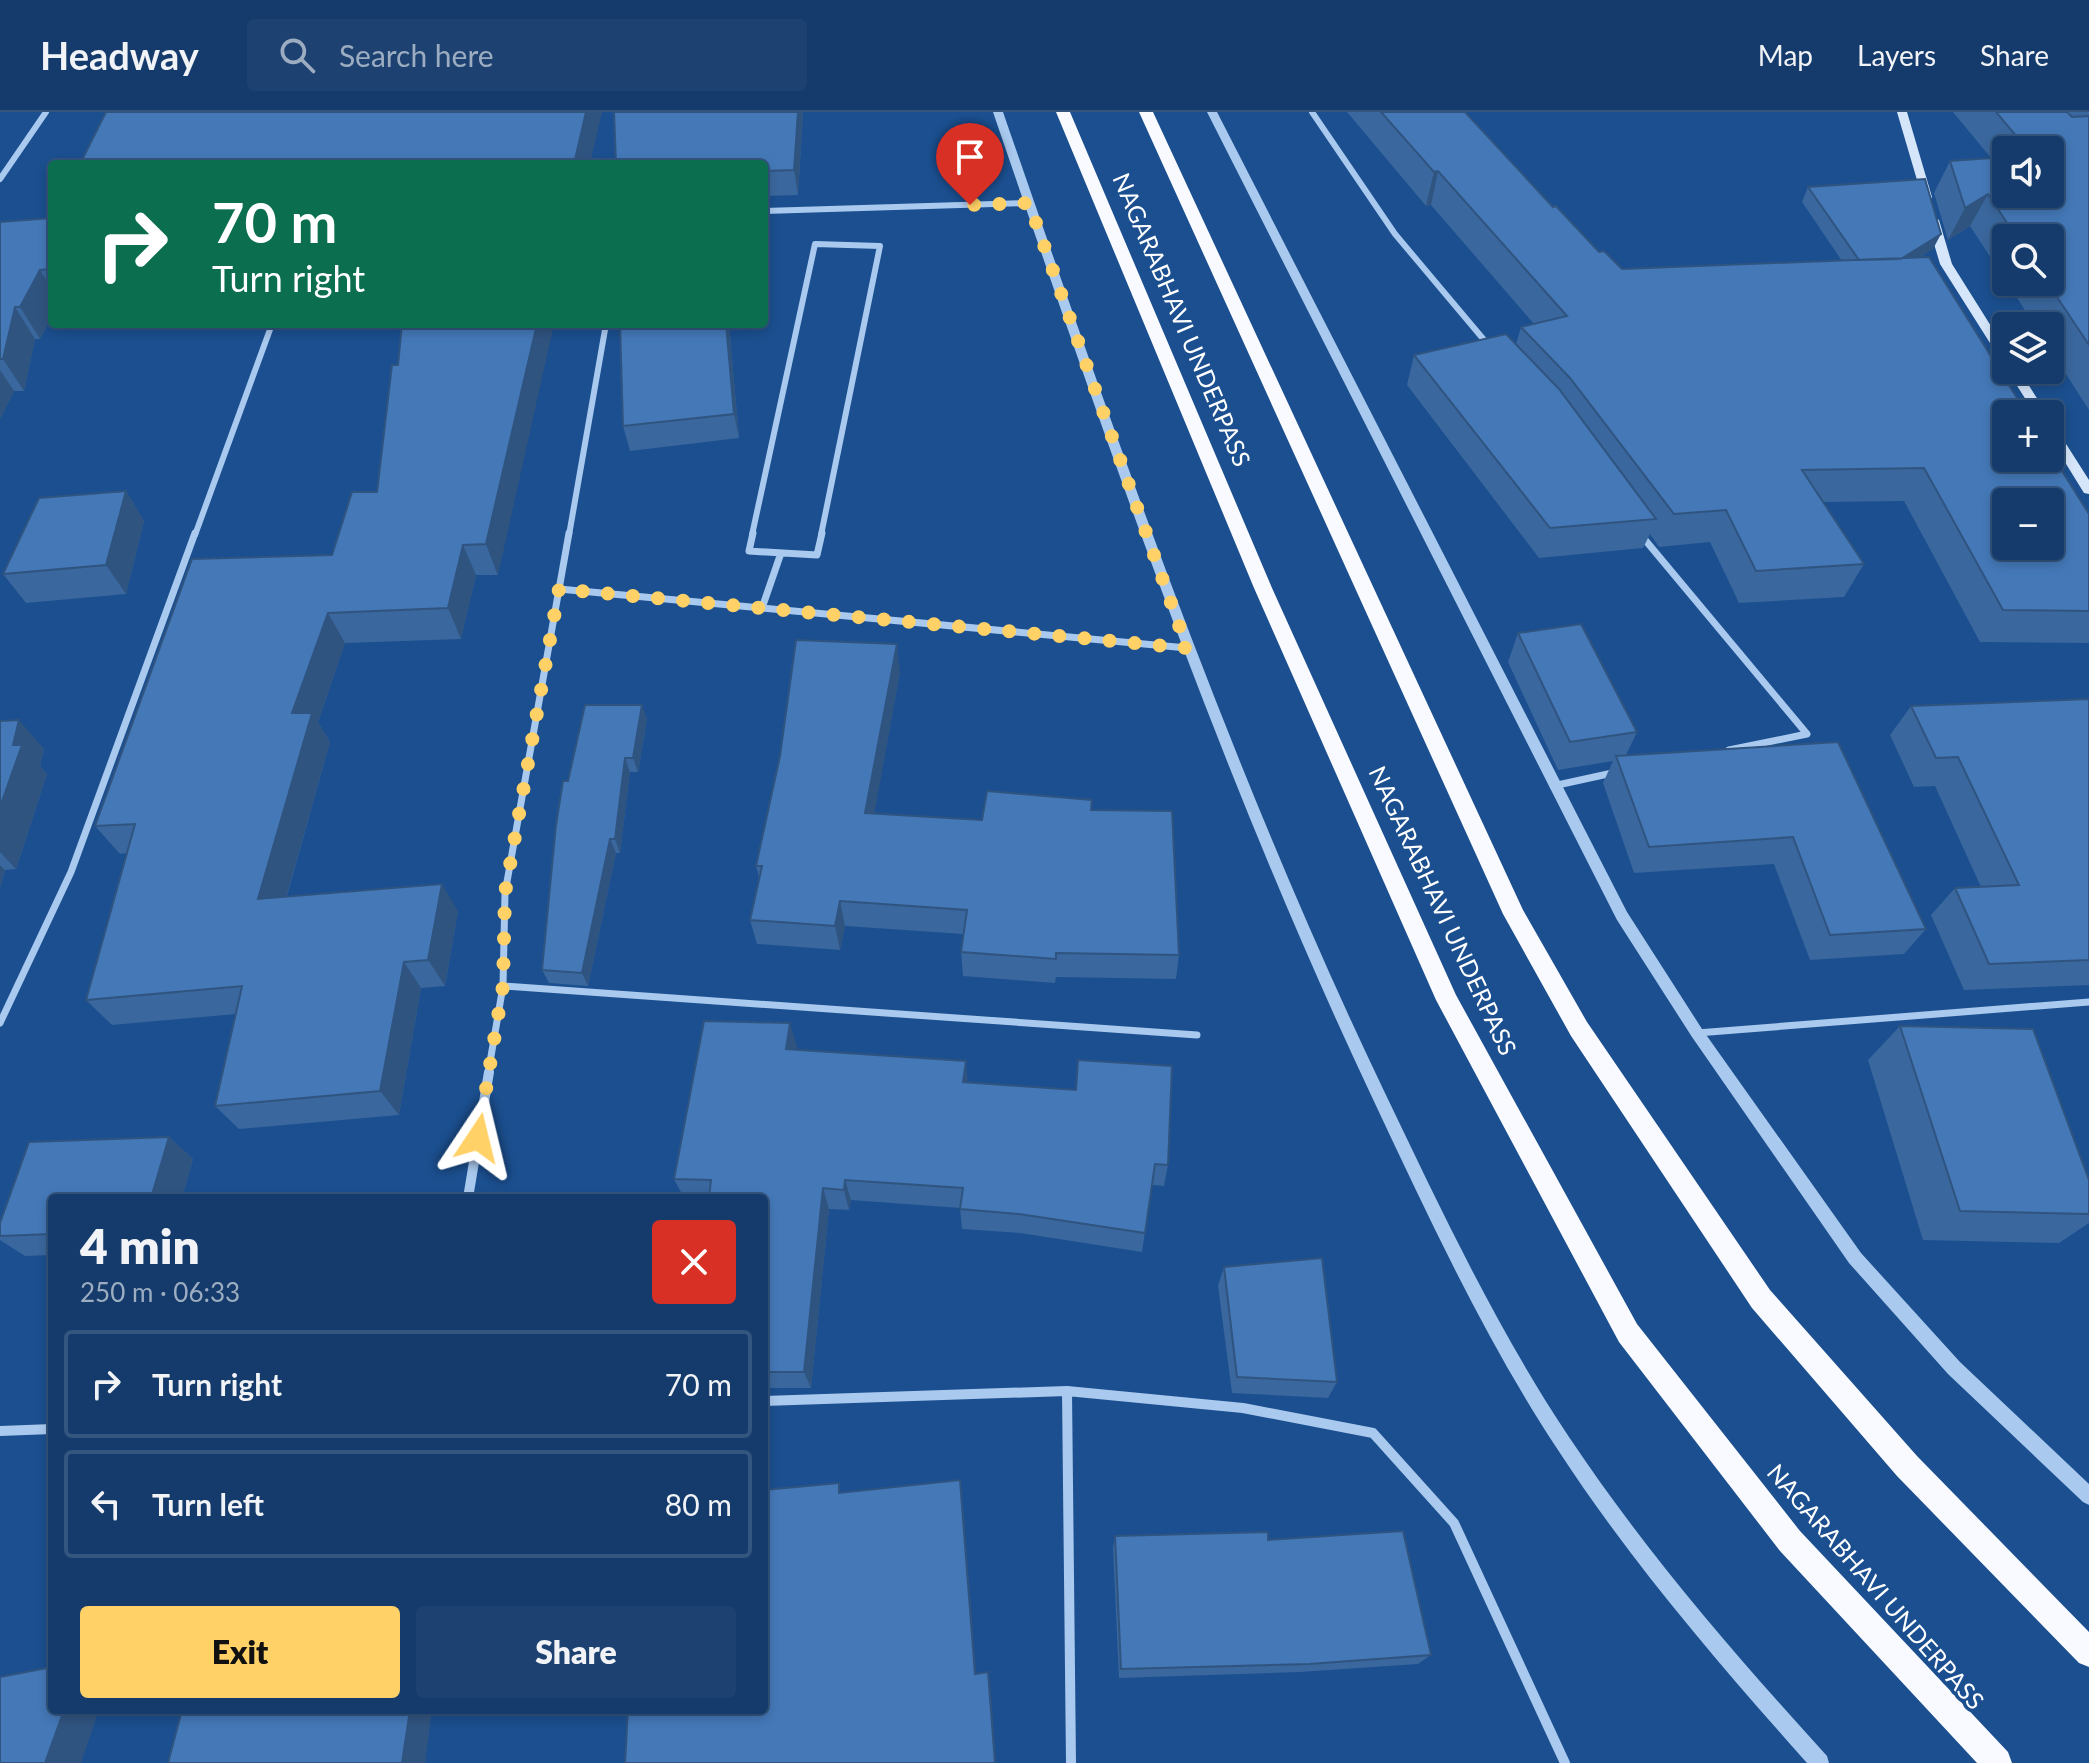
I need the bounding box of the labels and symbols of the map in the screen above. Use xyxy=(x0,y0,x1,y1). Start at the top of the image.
pin xyxy=(936,123,1004,205)
street label: NAGARABHAVI UNDERPASS xyxy=(1107,168,1257,470)
street label: NAGARABHAVI UNDERPASS xyxy=(1364,761,1523,1060)
position arrow xyxy=(436,1096,520,1180)
street label: NAGARABHAVI UNDERPASS xyxy=(1762,1457,1991,1715)

